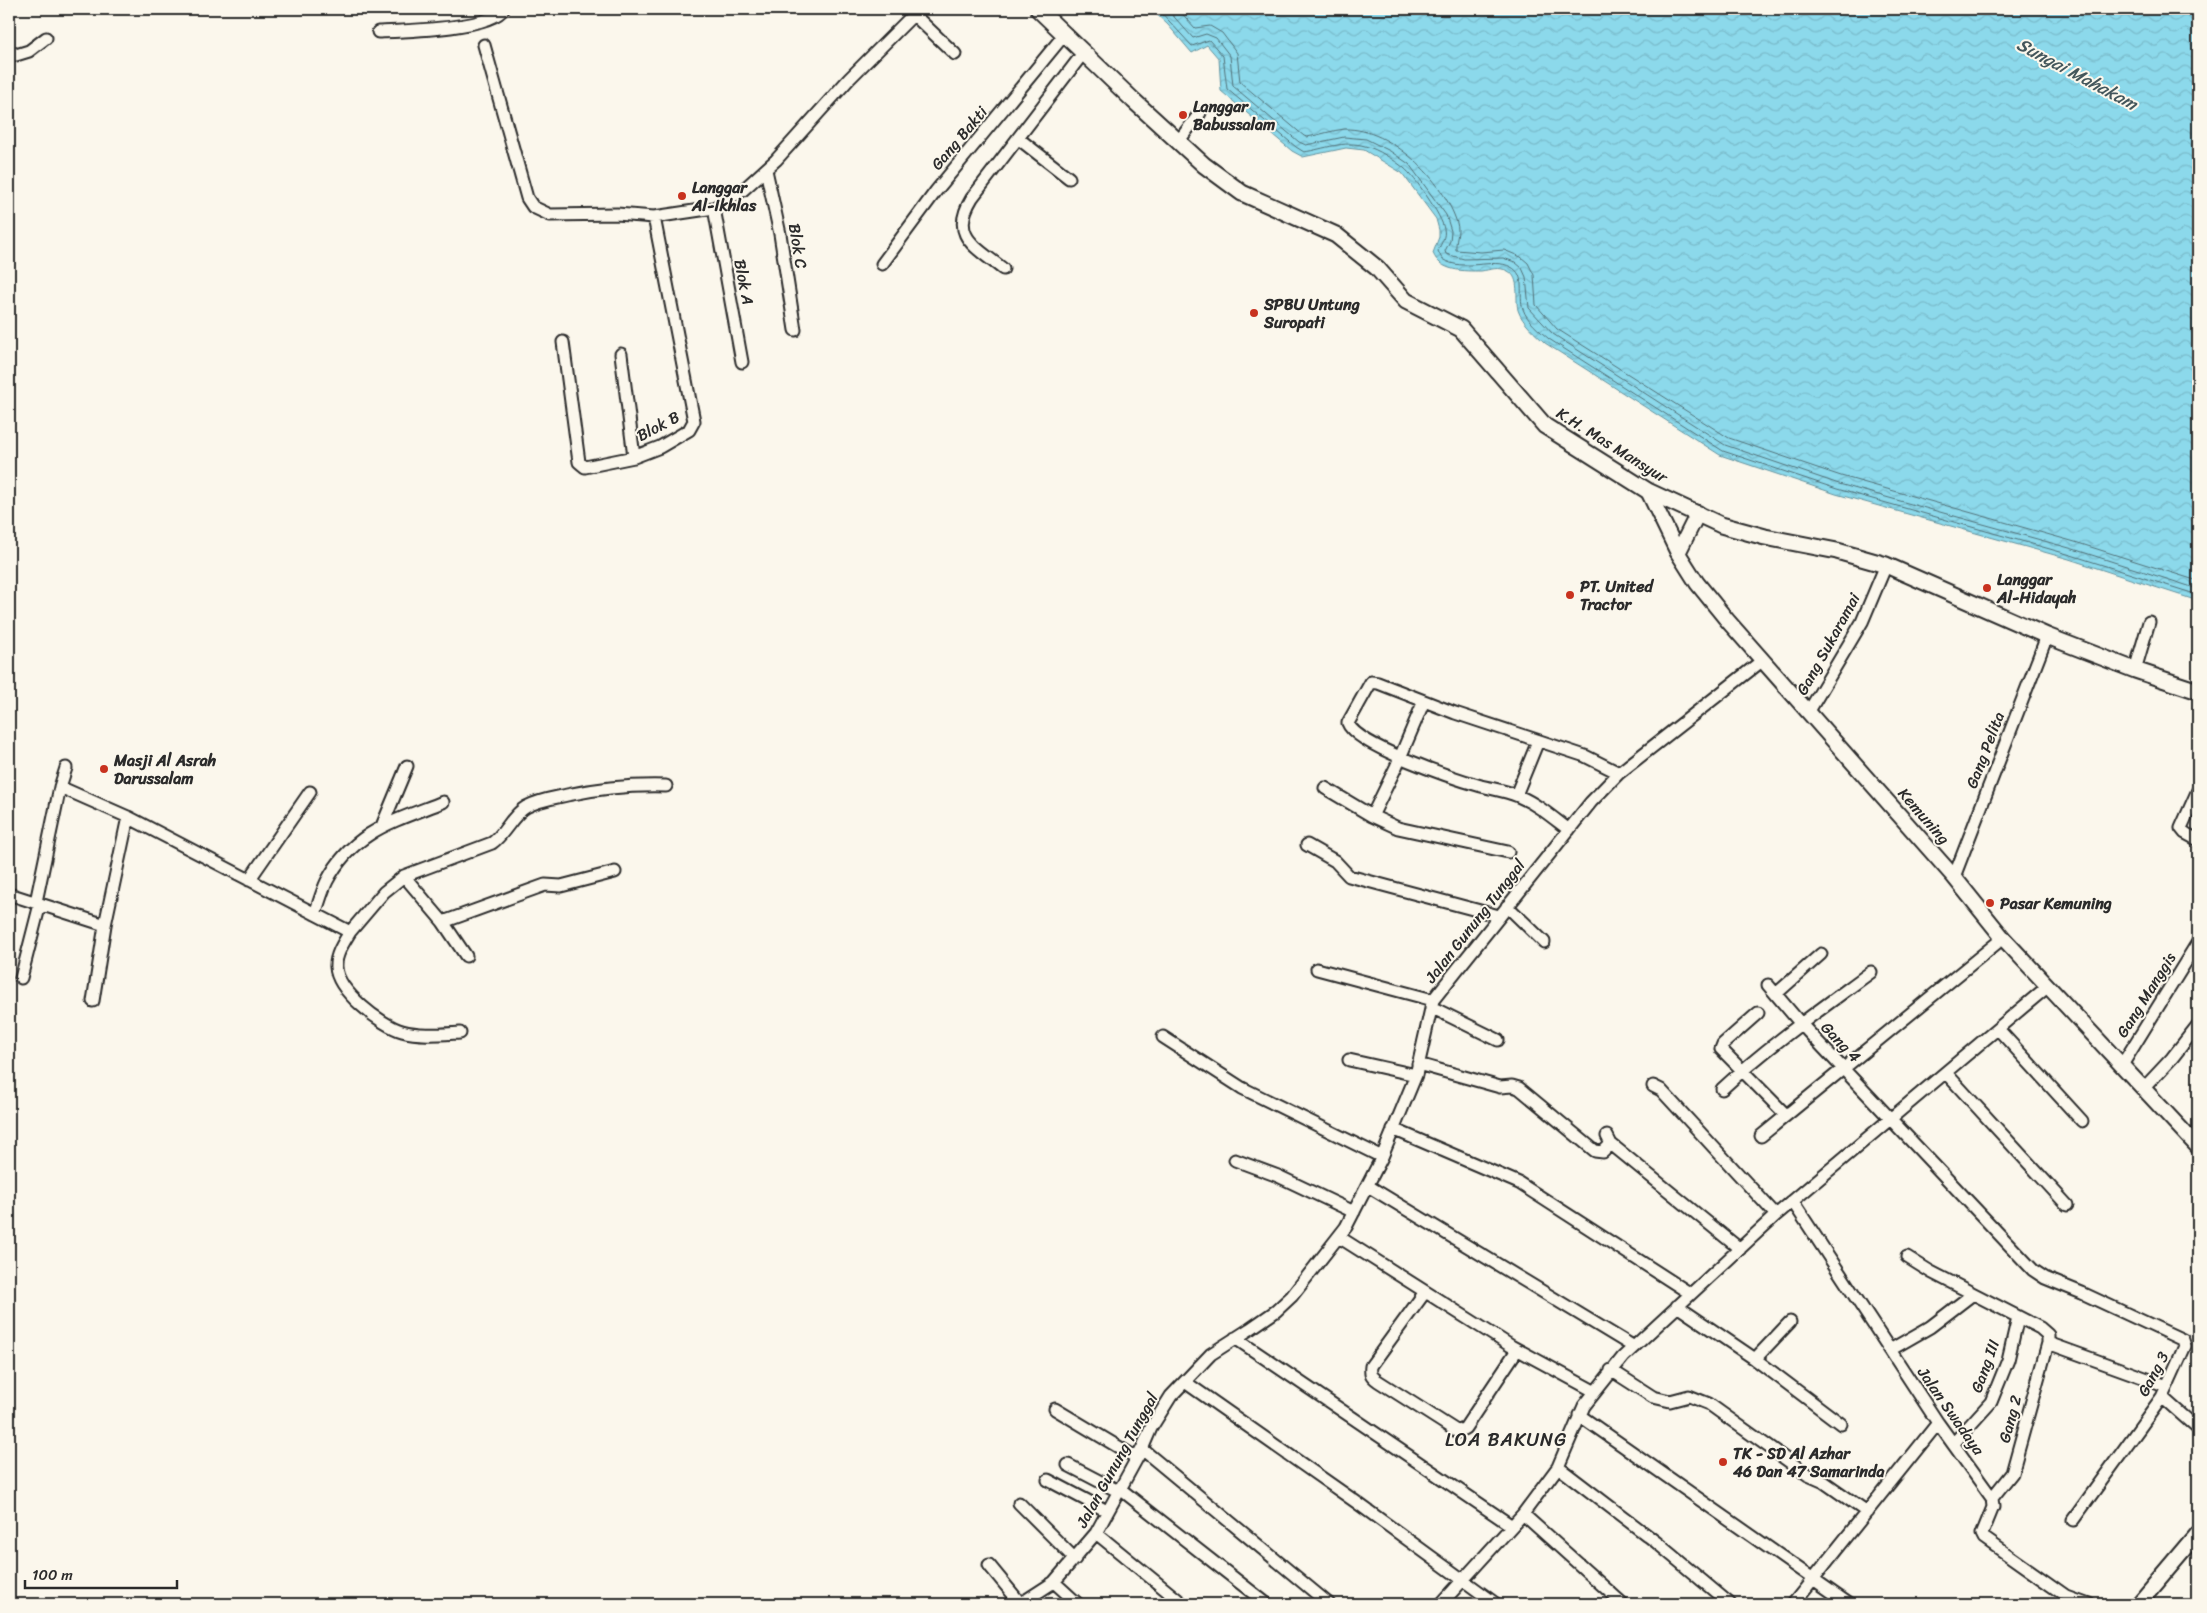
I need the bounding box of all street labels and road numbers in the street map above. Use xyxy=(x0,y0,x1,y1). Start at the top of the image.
street label: Gang Bakti xyxy=(923,99,995,177)
street label: Blok C xyxy=(780,221,816,271)
street label: Blok A xyxy=(725,257,763,307)
street label: K.H. Mas Mansyur xyxy=(1550,399,1675,492)
street label: Blok B xyxy=(631,402,685,450)
street label: Gang Sukaramai xyxy=(1788,587,1868,701)
street label: Gang Pelita xyxy=(1957,707,2013,793)
street label: Kemuning xyxy=(1891,781,1957,851)
street label: Jalan Gunung Tunggal xyxy=(1416,852,1533,990)
street label: Gang Manggis xyxy=(2108,946,2184,1044)
street label: Gang 4 xyxy=(1814,1014,1868,1070)
street label: Gang III xyxy=(1962,1335,2008,1397)
street label: Gang 3 xyxy=(2129,1346,2177,1402)
street label: Jalan Swadaya xyxy=(1909,1360,1993,1462)
street label: Jalan Gunung Tunggal xyxy=(1067,1387,1167,1534)
street label: Gang 2 xyxy=(1990,1392,2030,1446)

